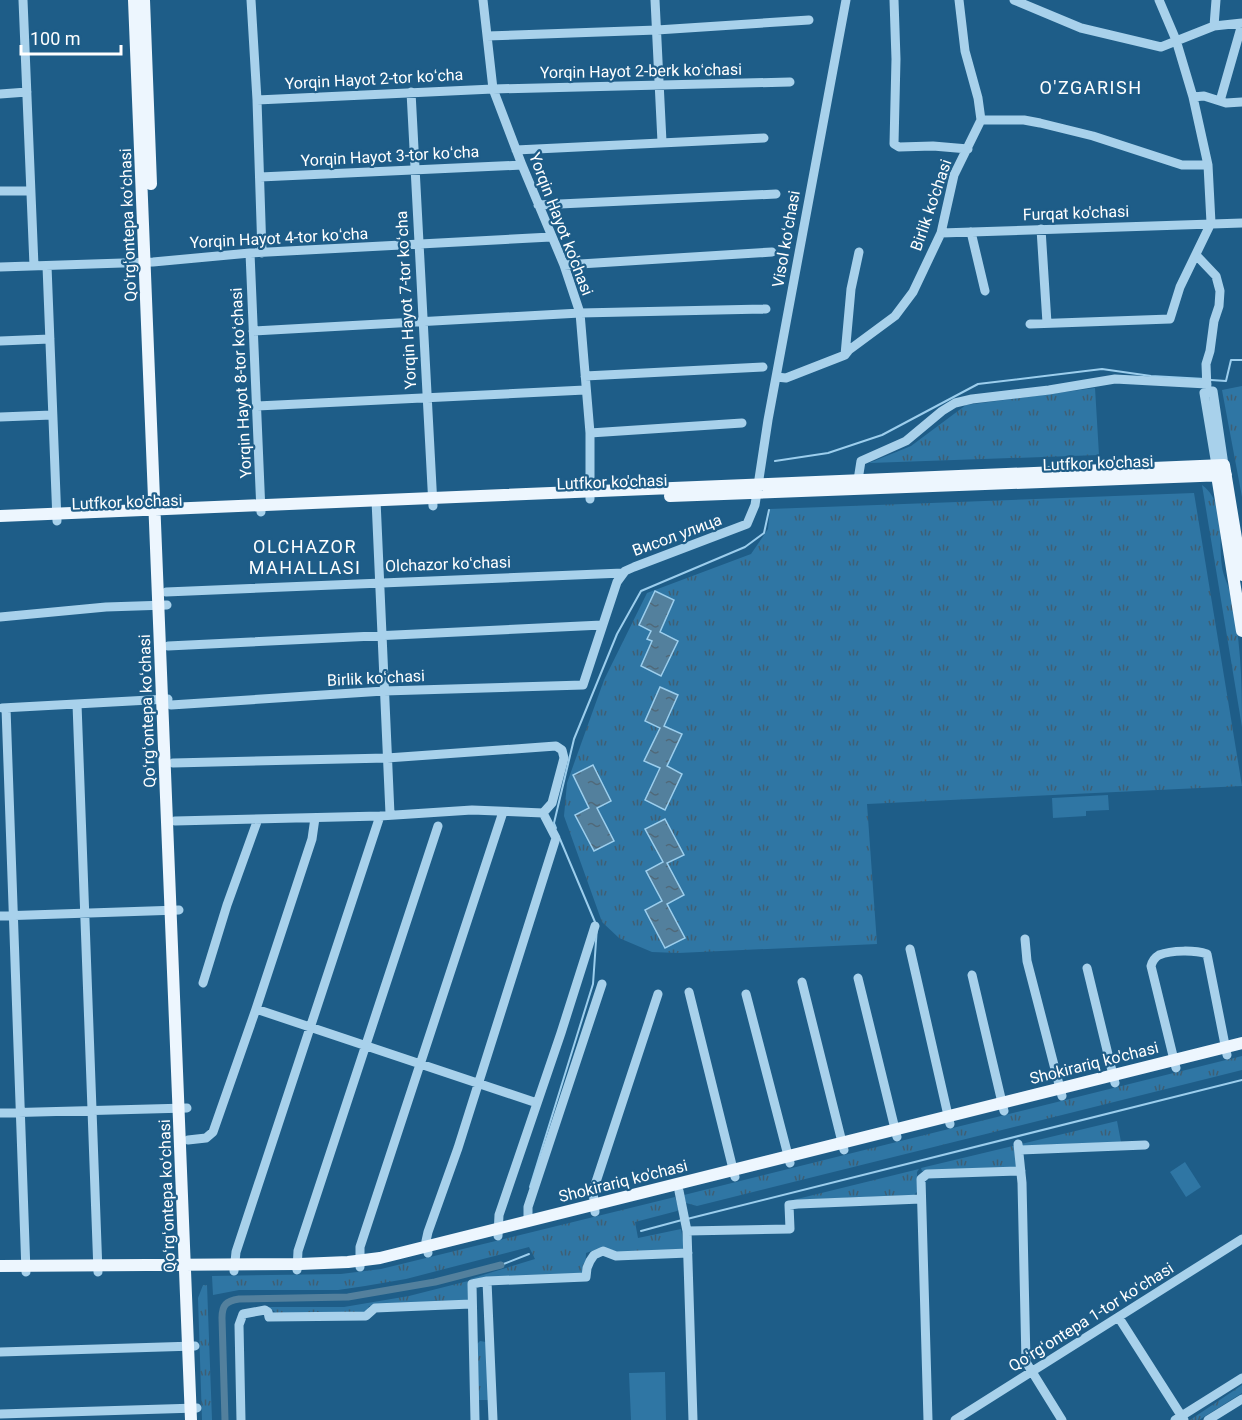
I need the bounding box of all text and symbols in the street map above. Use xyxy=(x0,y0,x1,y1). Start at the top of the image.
scale bar xyxy=(21,18,122,56)
text: 100 m xyxy=(30,28,81,49)
street label: Yorqin Hayot 2-berk koʻchasi xyxy=(540,60,742,82)
street label: Yorqin Hayot 2-tor koʻcha xyxy=(284,65,464,93)
district label: O'ZGARISH xyxy=(1039,77,1143,98)
street label: Yorqin Hayot 3-tor koʻcha xyxy=(300,142,480,170)
street label: Qoʻrgʻontepa koʻchasi xyxy=(116,148,140,302)
street label: Yorqin Hayot ko'chasi xyxy=(525,150,597,298)
street label: Birlik ko'chasi xyxy=(906,157,956,253)
street label: Visol koʻchasi xyxy=(768,189,804,289)
street label: Furqat ko'chasi xyxy=(1023,202,1129,224)
street label: Yorqin Hayot 7-tor koʻcha xyxy=(392,210,420,390)
street label: Yorqin Hayot 4-tor koʻcha xyxy=(189,224,369,252)
street label: Yorqin Hayot 8-tor koʻchasi xyxy=(227,287,255,479)
street label: Lutfkor ko'chasi xyxy=(1042,452,1154,474)
street label: Lutfkor ko'chasi xyxy=(556,471,668,493)
street label: Lutfkor ko'chasi xyxy=(71,491,183,513)
street label: Висол улица xyxy=(630,510,724,560)
district label: OLCHAZOR MAHALLASI xyxy=(249,536,361,578)
street label: Olchazor koʻchasi xyxy=(385,552,511,576)
street label: Qoʻrgʻontepa koʻchasi xyxy=(135,634,159,788)
street label: Birlik koʻchasi xyxy=(327,666,425,690)
street label: Shokirariq ko'chasi xyxy=(1028,1038,1160,1088)
street label: Qoʻrgʻontepa koʻchasi xyxy=(155,1119,179,1273)
street label: Shokirariq ko'chasi xyxy=(557,1156,689,1206)
street label: Qoʻrgʻontepa 1-tor koʻchasi xyxy=(1005,1258,1177,1376)

